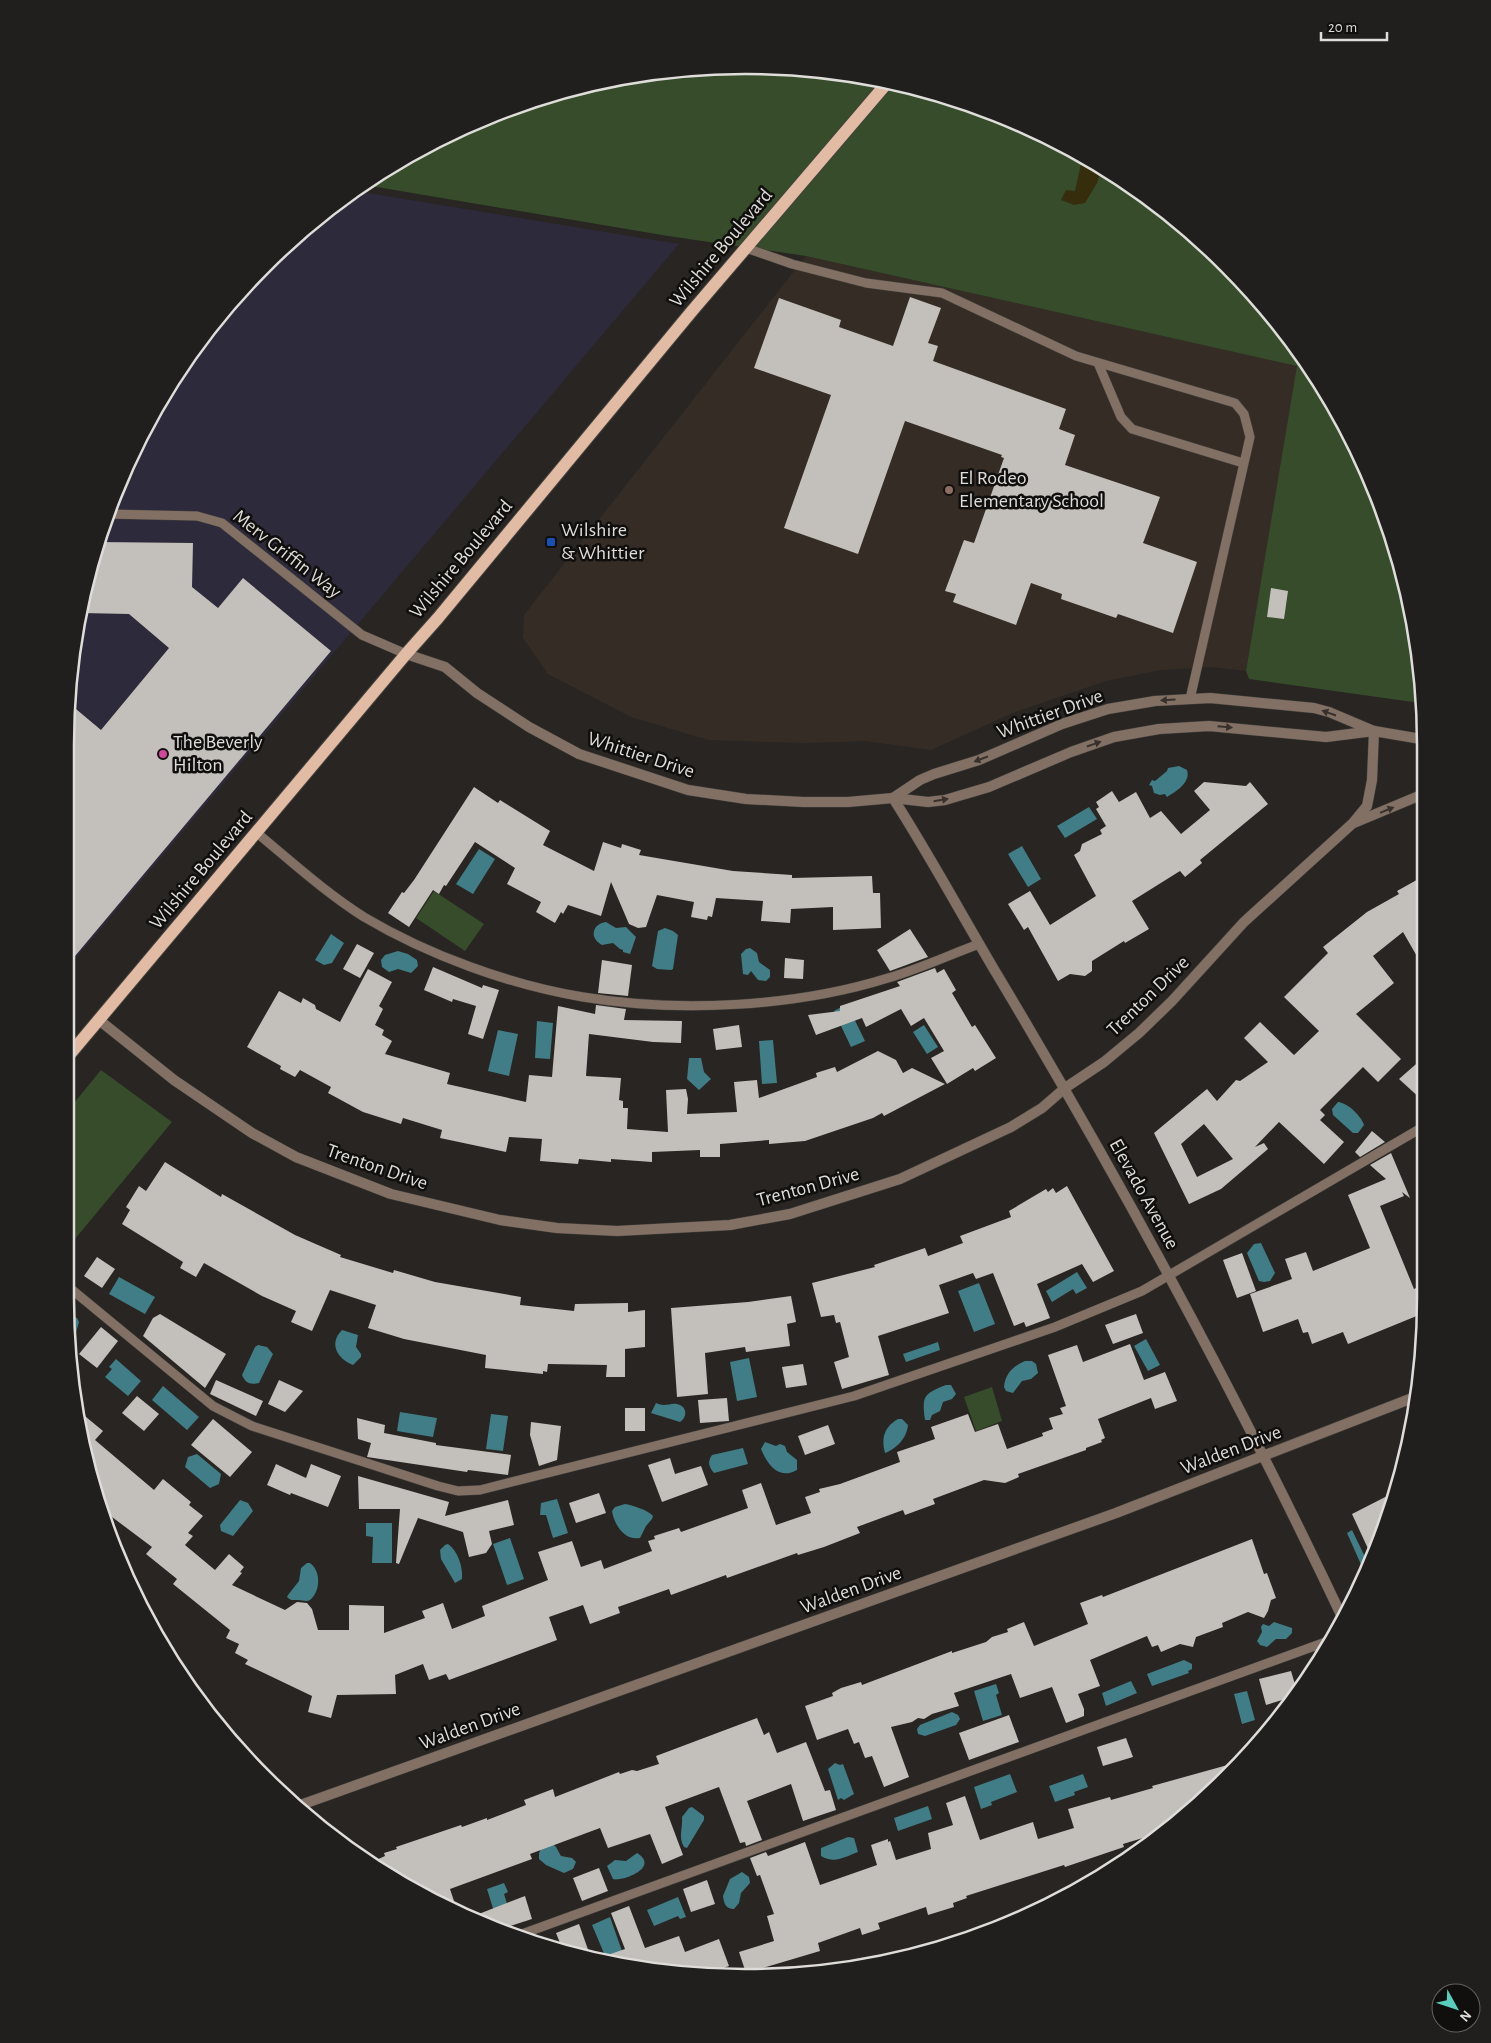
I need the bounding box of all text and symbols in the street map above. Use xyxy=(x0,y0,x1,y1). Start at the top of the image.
scale bar xyxy=(1321,10,1387,42)
text: 20 m xyxy=(1328,20,1357,35)
street label: Wilshire Boulevard xyxy=(666,185,776,311)
place label: El Rodeo Elementary School xyxy=(959,468,1104,511)
marker: El Rodeo Elementary School xyxy=(943,484,955,496)
street label: Wilshire Boulevard xyxy=(406,496,516,622)
street label: Merv Griffin Way xyxy=(229,506,345,602)
place label: Wilshire & Whittier xyxy=(561,520,645,563)
marker: Wilshire & Whittier xyxy=(545,536,557,548)
street label: Whittier Drive xyxy=(994,686,1106,742)
one-way arrow xyxy=(1160,697,1176,705)
one-way arrow xyxy=(1322,709,1337,716)
one-way arrow xyxy=(1217,724,1233,732)
street label: Whittier Drive xyxy=(585,728,697,782)
place label: The Beverly Hilton xyxy=(173,732,263,775)
one-way arrow xyxy=(1086,740,1101,747)
marker: The Beverly Hilton xyxy=(157,748,169,760)
one-way arrow xyxy=(974,755,988,763)
one-way arrow xyxy=(934,796,950,804)
one-way arrow xyxy=(1380,805,1395,813)
street label: Wilshire Boulevard xyxy=(146,807,256,933)
street label: Trenton Drive xyxy=(1103,952,1193,1040)
street label: Elevado Avenue xyxy=(1105,1135,1183,1253)
street label: Trenton Drive xyxy=(324,1140,430,1194)
street label: Trenton Drive xyxy=(754,1164,862,1210)
street label: Walden Drive xyxy=(1178,1422,1284,1478)
street label: Walden Drive xyxy=(798,1563,904,1617)
street label: Walden Drive xyxy=(417,1699,523,1753)
north arrow xyxy=(1431,1983,1481,2033)
text: N xyxy=(1457,2007,1474,2024)

